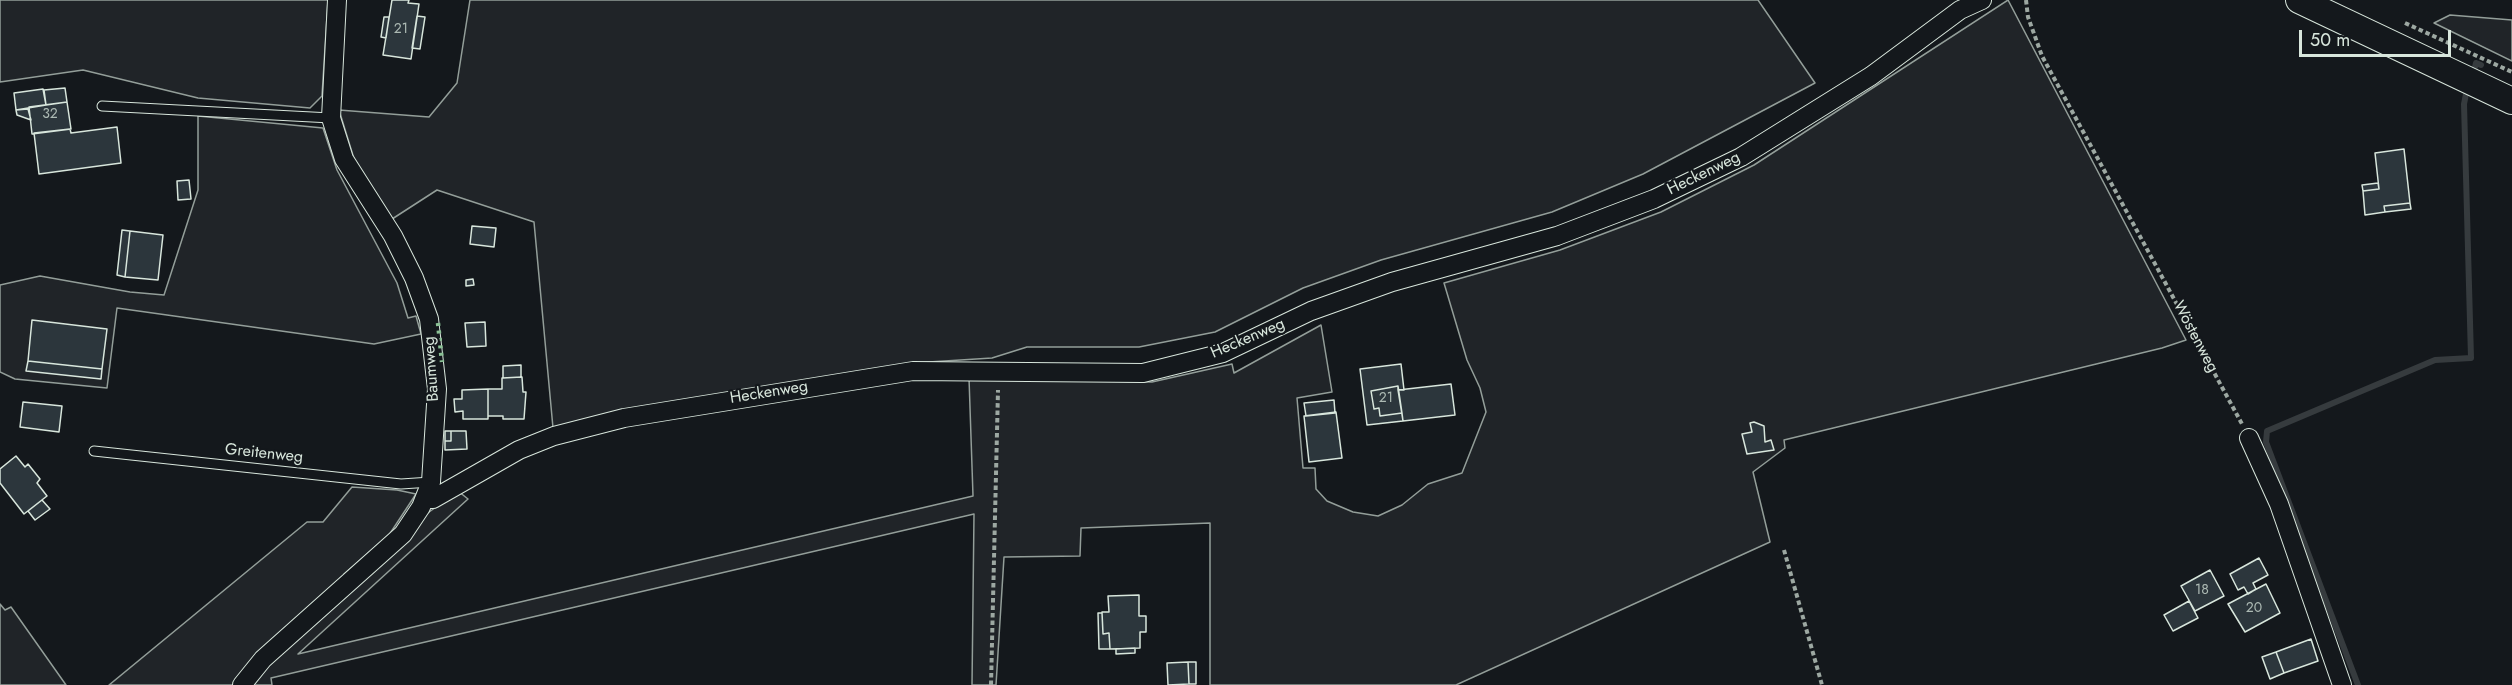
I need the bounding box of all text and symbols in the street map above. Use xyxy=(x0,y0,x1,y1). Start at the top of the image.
scale bar xyxy=(2302,18,2454,56)
house number: 21 xyxy=(394,22,408,38)
text: 50 m xyxy=(2310,27,2350,53)
house number: 32 xyxy=(42,107,58,123)
street label: Heckenweg xyxy=(1664,148,1744,200)
street label: Wöstenweg xyxy=(2168,298,2222,376)
street label: Heckenweg xyxy=(1208,315,1288,363)
street label: Baumweg xyxy=(420,336,444,402)
street label: Heckenweg xyxy=(729,377,809,409)
house number: 21 xyxy=(1379,391,1393,407)
street label: Greitenweg xyxy=(224,440,304,468)
house number: 18 xyxy=(2195,583,2209,599)
house number: 20 xyxy=(2246,601,2262,617)

